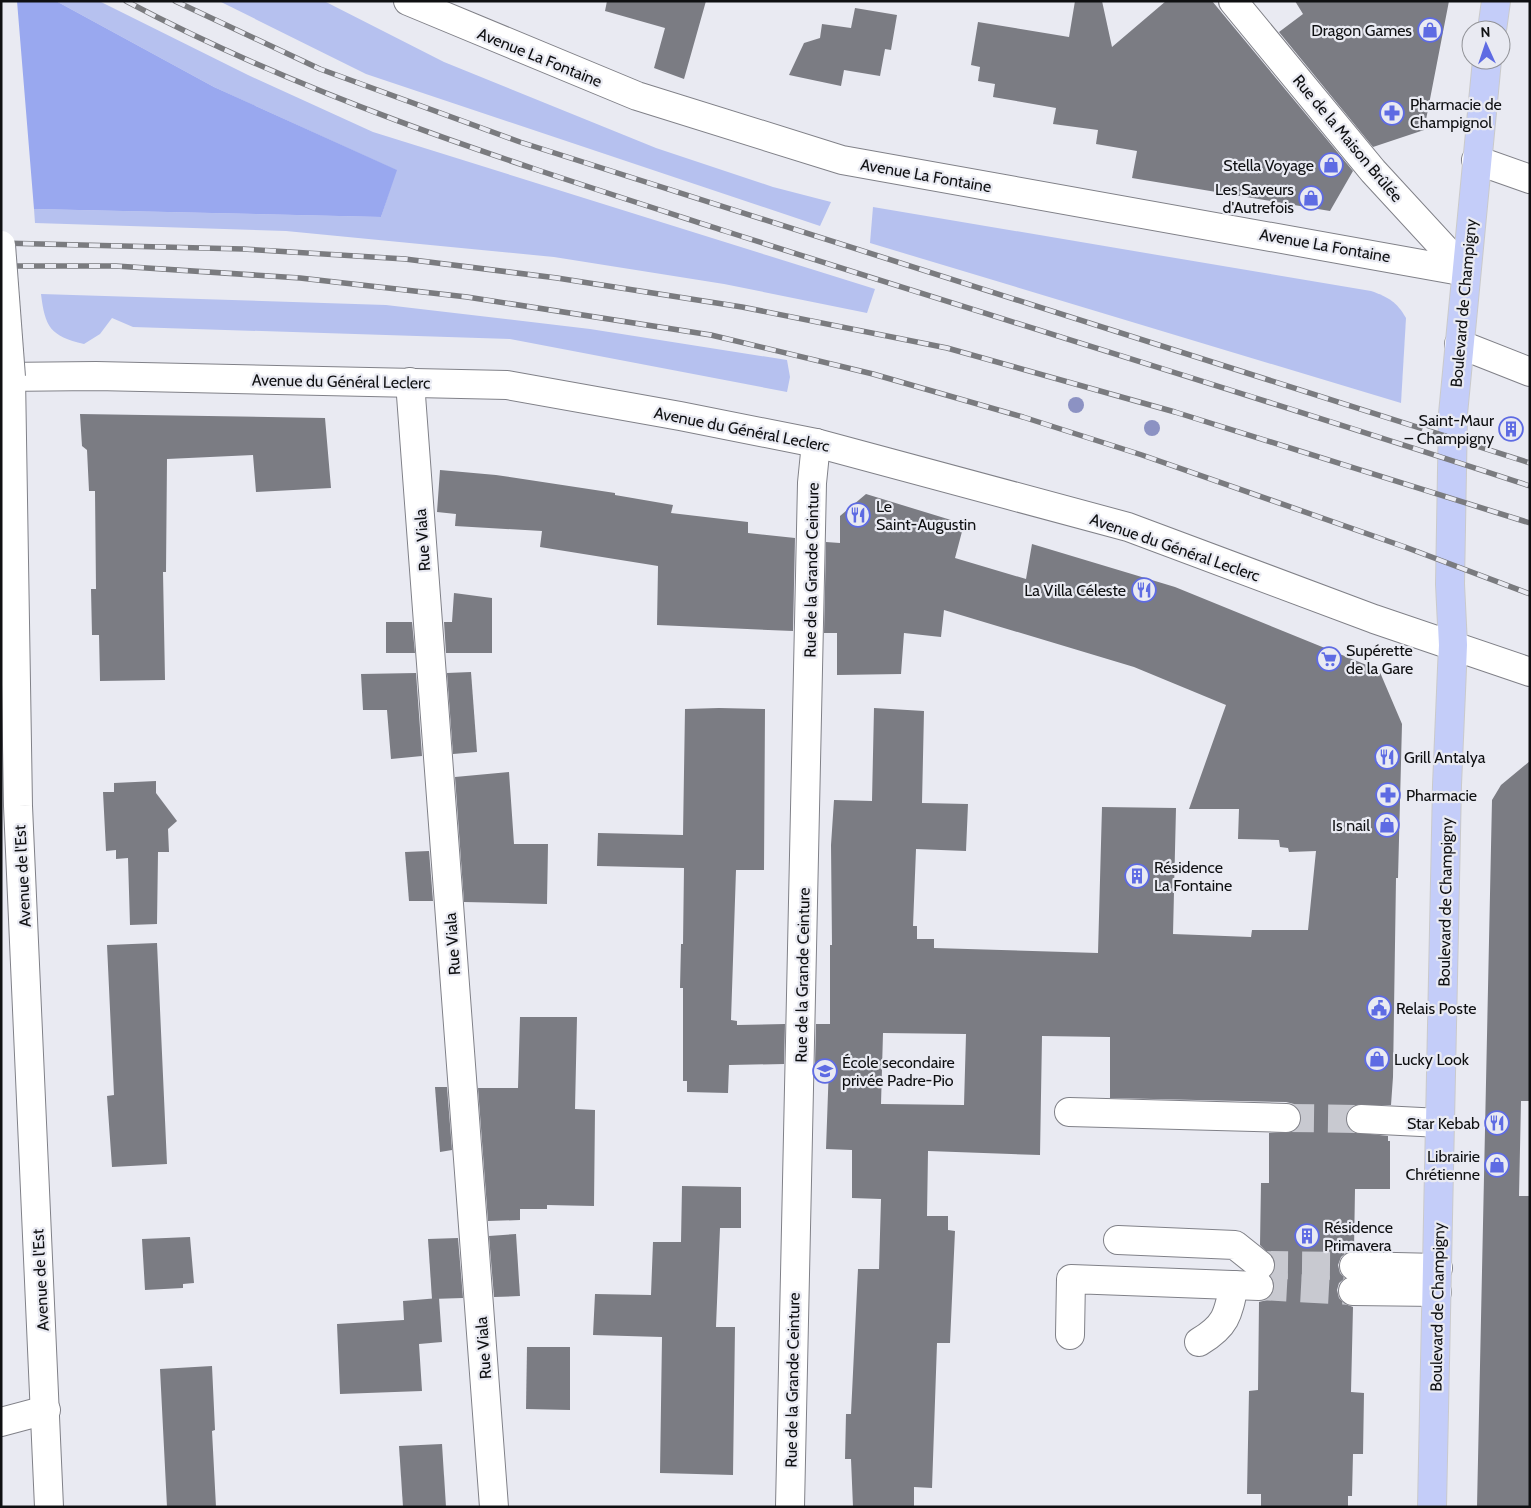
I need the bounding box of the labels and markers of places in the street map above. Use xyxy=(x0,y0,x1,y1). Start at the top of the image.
shop icon: Dragon Games xyxy=(1417,17,1443,43)
place label: Dragon Games xyxy=(1311,21,1412,40)
place label: Pharmacie de Champignol xyxy=(1410,95,1502,132)
pharmacy icon: Pharmacie de Champignol xyxy=(1379,100,1405,126)
shop icon: Stella Voyage xyxy=(1318,152,1344,178)
place label: Stella Voyage xyxy=(1223,156,1314,175)
place label: Les Saveurs d'Autrefois xyxy=(1215,180,1294,217)
shop icon: Les Saveurs d'Autrefois xyxy=(1298,185,1324,211)
place label: Saint-Maur – Champigny xyxy=(1404,411,1495,448)
building icon: Saint-Maur – Champigny xyxy=(1498,416,1524,442)
place label: Le Saint-Augustin xyxy=(876,497,976,534)
restaurant icon: Le Saint-Augustin xyxy=(845,502,871,528)
restaurant icon: La Villa Céleste xyxy=(1131,577,1157,603)
place label: La Villa Céleste xyxy=(1024,581,1126,600)
place label: Supérette de la Gare xyxy=(1346,641,1413,678)
supermarket icon: Supérette de la Gare xyxy=(1316,646,1342,672)
restaurant icon: Grill Antalya xyxy=(1374,744,1400,770)
place label: Grill Antalya xyxy=(1404,748,1486,767)
pharmacy icon: Pharmacie xyxy=(1375,782,1401,808)
place label: Pharmacie xyxy=(1406,786,1477,805)
shop icon: Is nail xyxy=(1374,812,1400,838)
place label: Is nail xyxy=(1332,816,1370,835)
place label: Résidence La Fontaine xyxy=(1154,858,1232,895)
building icon: Résidence La Fontaine xyxy=(1124,863,1150,889)
public building icon: Relais Poste xyxy=(1366,995,1392,1021)
place label: Relais Poste xyxy=(1396,999,1477,1018)
shop icon: Lucky Look xyxy=(1364,1046,1390,1072)
place label: Lucky Look xyxy=(1394,1050,1470,1069)
place label: École secondaire privée Padre-Pio xyxy=(842,1053,955,1090)
school or university icon: École secondaire privée Padre-Pio xyxy=(812,1058,838,1084)
restaurant icon: Star Kebab xyxy=(1484,1110,1510,1136)
place label: Star Kebab xyxy=(1407,1114,1480,1133)
place label: Librairie Chrétienne xyxy=(1405,1147,1480,1184)
shop icon: Librairie Chrétienne xyxy=(1484,1152,1510,1178)
place label: Résidence Primavera xyxy=(1324,1218,1393,1255)
building icon: Résidence Primavera xyxy=(1294,1223,1320,1249)

